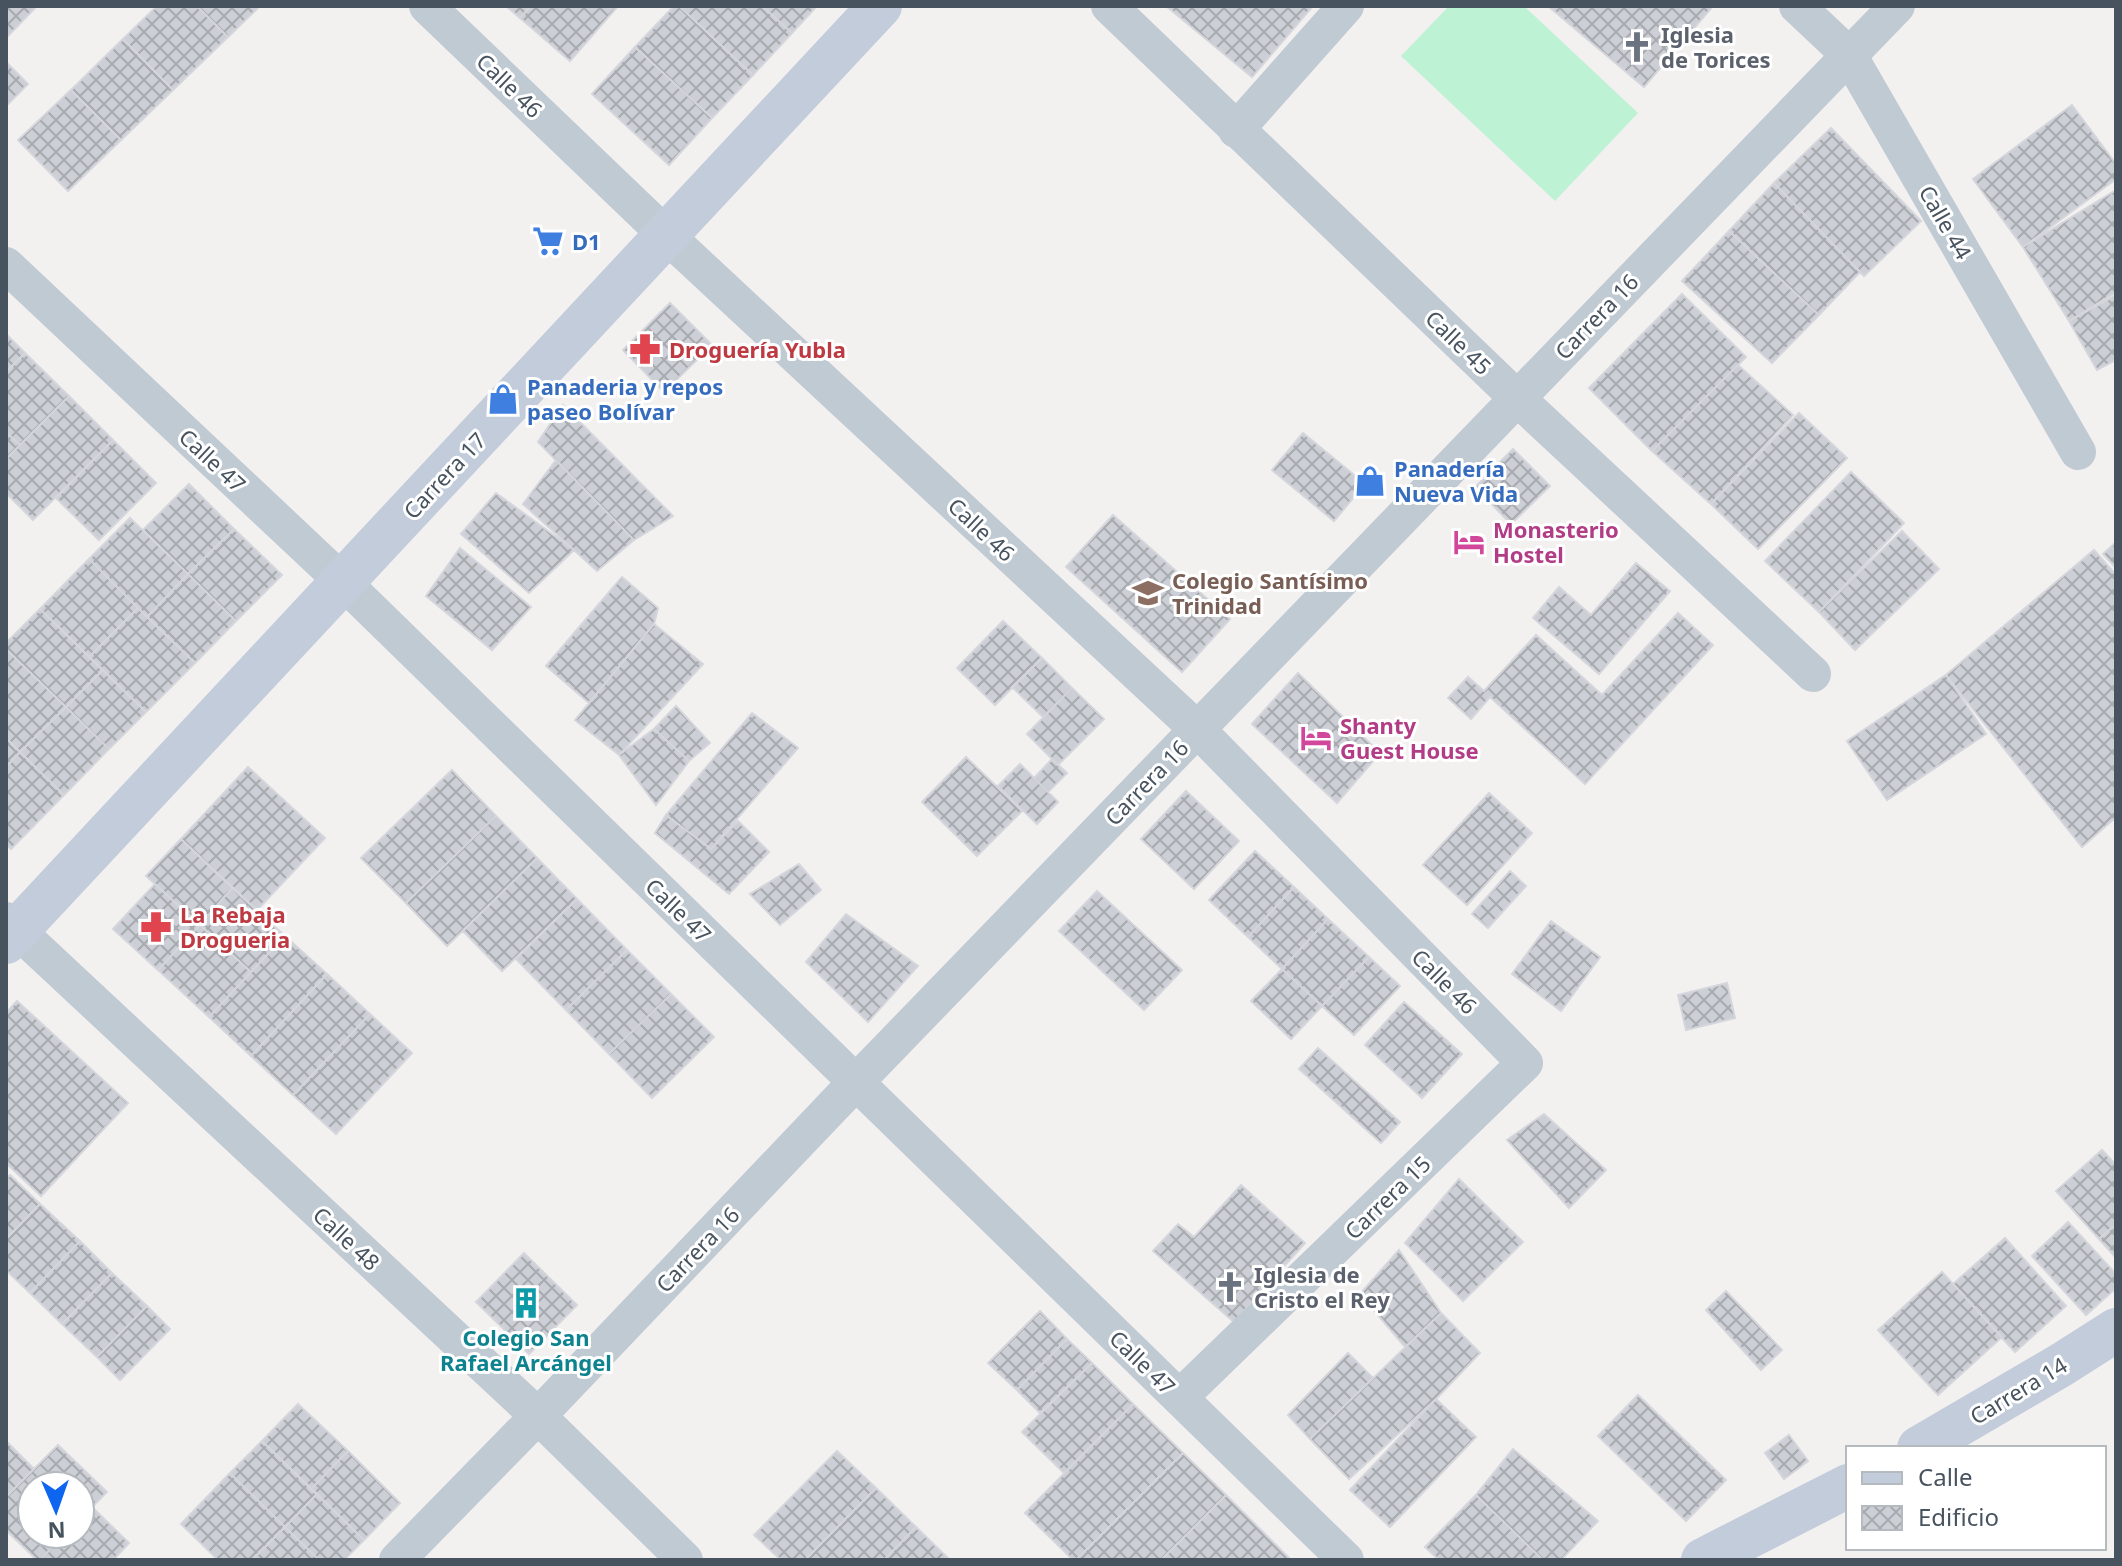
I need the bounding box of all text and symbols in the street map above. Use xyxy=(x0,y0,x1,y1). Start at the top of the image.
place label: Iglesia de Torices xyxy=(1661,19,1771,74)
church icon: Iglesia de Torices xyxy=(1620,30,1654,64)
street label: Calle 46 xyxy=(470,46,550,124)
street label: Calle 44 xyxy=(1913,179,1979,265)
supermarket icon: D1 xyxy=(531,224,565,258)
place label: D1 xyxy=(572,226,601,256)
street label: Carrera 16 xyxy=(1548,267,1644,365)
street label: Calle 45 xyxy=(1419,303,1499,381)
pharmacy icon: Droguería Yubla xyxy=(628,332,662,366)
place label: Droguería Yubla xyxy=(669,334,846,364)
place label: Panaderia y repos paseo Bolívar xyxy=(527,371,723,426)
shop icon: Panaderia y repos paseo Bolívar xyxy=(486,382,520,416)
street label: Calle 47 xyxy=(173,421,253,499)
street label: Carrera 17 xyxy=(396,425,492,525)
place label: Panadería Nueva Vida xyxy=(1394,453,1518,508)
shop icon: Panadería Nueva Vida xyxy=(1353,464,1387,498)
street label: Calle 46 xyxy=(942,490,1022,568)
place label: Monasterio Hostel xyxy=(1493,514,1619,569)
hotel icon: Monasterio Hostel xyxy=(1452,525,1486,559)
place label: Colegio Santísimo Trinidad xyxy=(1172,565,1368,620)
school or university icon: Colegio Santísimo Trinidad xyxy=(1131,576,1165,610)
place label: Shanty Guest House xyxy=(1340,710,1479,765)
hotel icon: Shanty Guest House xyxy=(1299,721,1333,755)
street label: Carrera 16 xyxy=(1098,733,1194,831)
street label: Calle 47 xyxy=(639,871,719,949)
place label: La Rebaja Drogueria xyxy=(180,899,290,954)
pharmacy icon: La Rebaja Drogueria xyxy=(139,910,173,944)
street label: Calle 46 xyxy=(1406,942,1484,1020)
street label: Carrera 15 xyxy=(1338,1149,1436,1245)
street label: Calle 48 xyxy=(307,1199,387,1277)
street label: Carrera 16 xyxy=(649,1200,745,1298)
place label: Iglesia de Cristo el Rey xyxy=(1254,1259,1390,1314)
church icon: Iglesia de Cristo el Rey xyxy=(1213,1270,1247,1304)
building icon: Colegio San Rafael Arcángel xyxy=(509,1286,543,1320)
place label: Colegio San Rafael Arcángel xyxy=(440,1322,612,1377)
street label: Calle 47 xyxy=(1103,1323,1183,1401)
street label: Carrera 14 xyxy=(1964,1349,2072,1431)
legend xyxy=(1846,1446,2106,1550)
text: Calle xyxy=(1918,1460,1973,1493)
north arrow xyxy=(16,1470,96,1550)
text: Edificio xyxy=(1918,1500,1999,1533)
text: N xyxy=(47,1516,66,1546)

